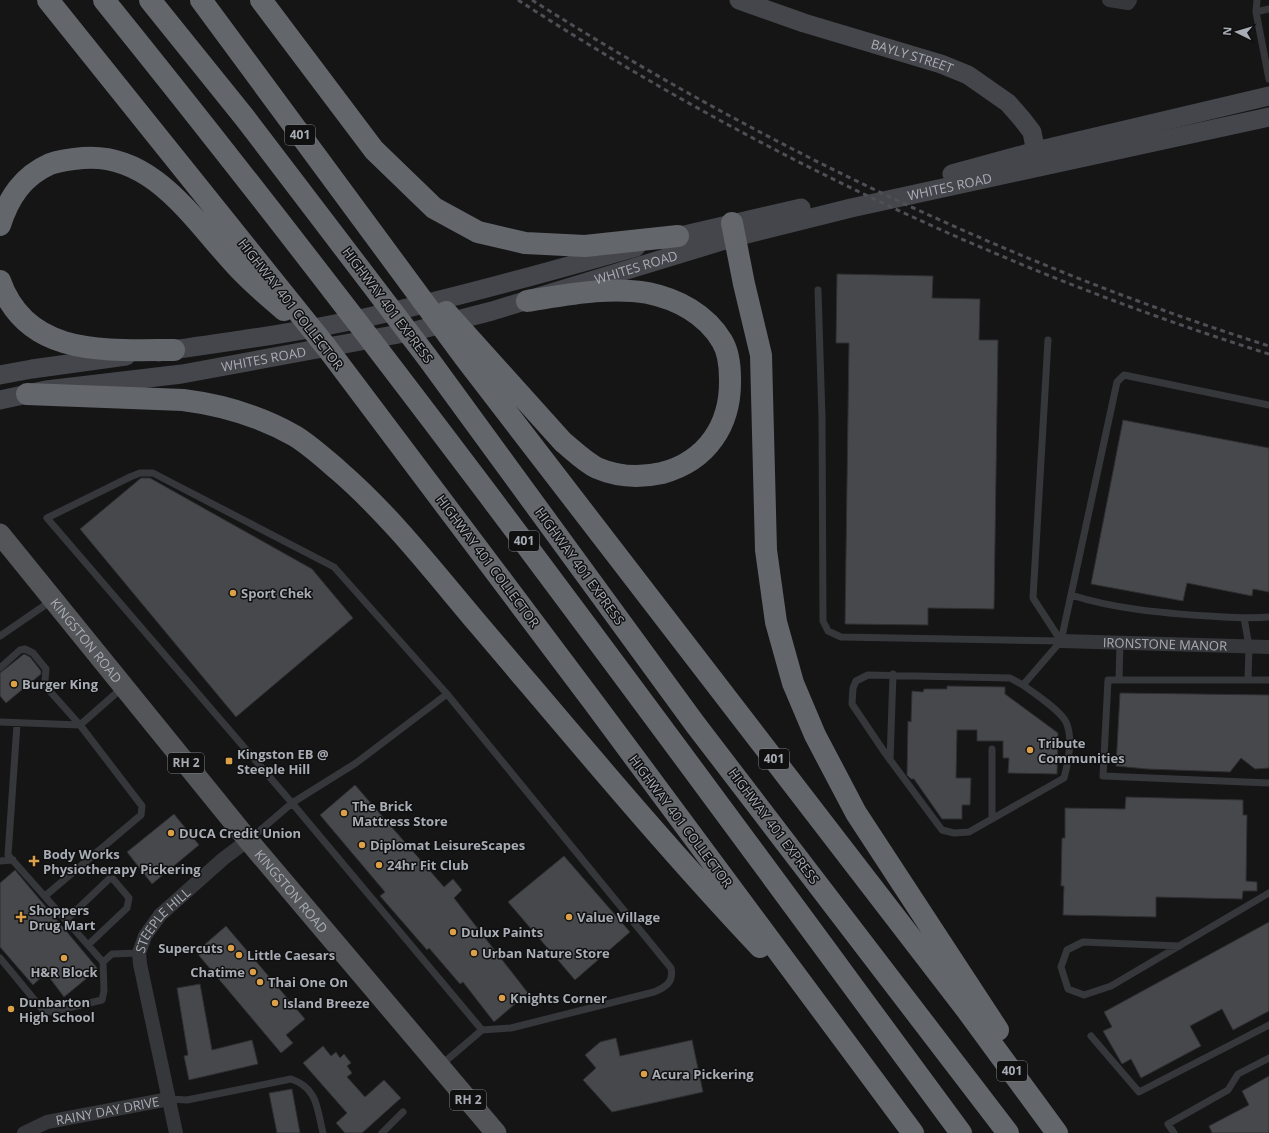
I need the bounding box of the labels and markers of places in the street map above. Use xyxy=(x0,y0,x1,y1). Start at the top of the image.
place label: Sport Chek xyxy=(241,584,313,602)
marker: Sport Chek xyxy=(228,588,238,598)
place label: Burger King xyxy=(22,675,99,693)
marker: Burger King xyxy=(9,679,19,689)
place label: Tribute Communities xyxy=(1038,734,1125,767)
place label: Kingston EB @ Steeple Hill xyxy=(237,745,329,778)
marker: Tribute Communities xyxy=(1025,745,1035,755)
marker: Kingston EB @ Steeple Hill xyxy=(224,756,234,766)
place label: The Brick Mattress Store xyxy=(352,797,448,830)
marker: The Brick Mattress Store xyxy=(339,808,349,818)
place label: DUCA Credit Union xyxy=(179,824,301,842)
marker: DUCA Credit Union xyxy=(166,828,176,838)
place label: Diplomat LeisureScapes xyxy=(370,836,525,854)
marker: Diplomat LeisureScapes xyxy=(357,840,367,850)
place label: Body Works Physiotherapy Pickering xyxy=(43,845,201,878)
marker: Body Works Physiotherapy Pickering xyxy=(28,855,40,867)
place label: 24hr Fit Club xyxy=(387,856,469,874)
marker: 24hr Fit Club xyxy=(374,860,384,870)
place label: Shoppers Drug Mart xyxy=(29,901,96,934)
place label: Value Village xyxy=(577,908,660,926)
marker: Shoppers Drug Mart xyxy=(16,912,26,922)
marker: Value Village xyxy=(564,912,574,922)
place label: Dulux Paints xyxy=(461,923,543,941)
marker: Dulux Paints xyxy=(448,927,458,937)
place label: Supercuts xyxy=(158,939,223,957)
marker: Supercuts xyxy=(226,943,236,953)
place label: Urban Nature Store xyxy=(482,944,610,962)
place label: Little Caesars xyxy=(247,946,335,964)
marker: Urban Nature Store xyxy=(469,948,479,958)
marker: Little Caesars xyxy=(234,950,244,960)
marker: H&R Block xyxy=(59,953,69,963)
place label: H&R Block xyxy=(30,963,99,981)
place label: Chatime xyxy=(190,963,245,981)
marker: Chatime xyxy=(248,967,258,977)
place label: Thai One On xyxy=(268,973,348,991)
marker: Thai One On xyxy=(255,977,265,987)
place label: Knights Corner xyxy=(510,989,607,1007)
place label: Dunbarton High School xyxy=(19,993,95,1026)
marker: Knights Corner xyxy=(497,993,507,1003)
place label: Island Breeze xyxy=(283,994,370,1012)
marker: Island Breeze xyxy=(270,998,280,1008)
marker: Dunbarton High School xyxy=(6,1004,16,1014)
place label: Acura Pickering xyxy=(652,1065,754,1083)
marker: Acura Pickering xyxy=(639,1069,649,1079)

